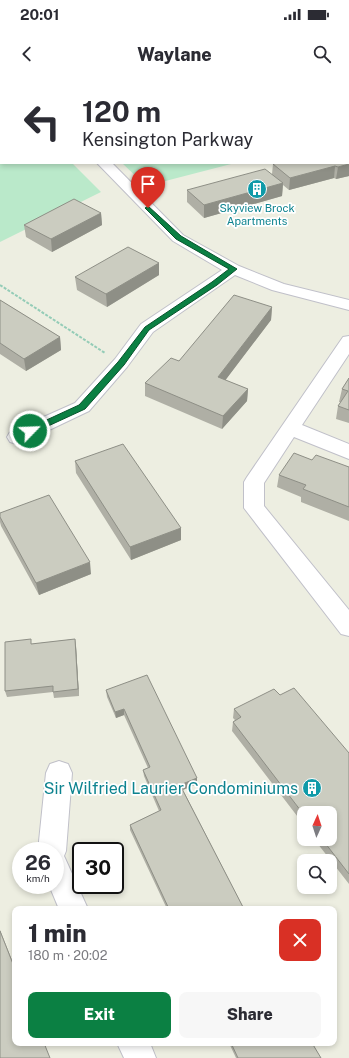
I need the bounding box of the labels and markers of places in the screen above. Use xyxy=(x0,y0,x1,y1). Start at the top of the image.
pin xyxy=(131,167,165,208)
building icon: Skyview Brock Apartments xyxy=(246,178,268,200)
place label: Skyview Brock Apartments xyxy=(219,202,295,227)
building icon: Sir Wilfried Laurier Condominiums xyxy=(301,777,323,799)
place label: Sir Wilfried Laurier Condominiums xyxy=(44,779,298,798)

